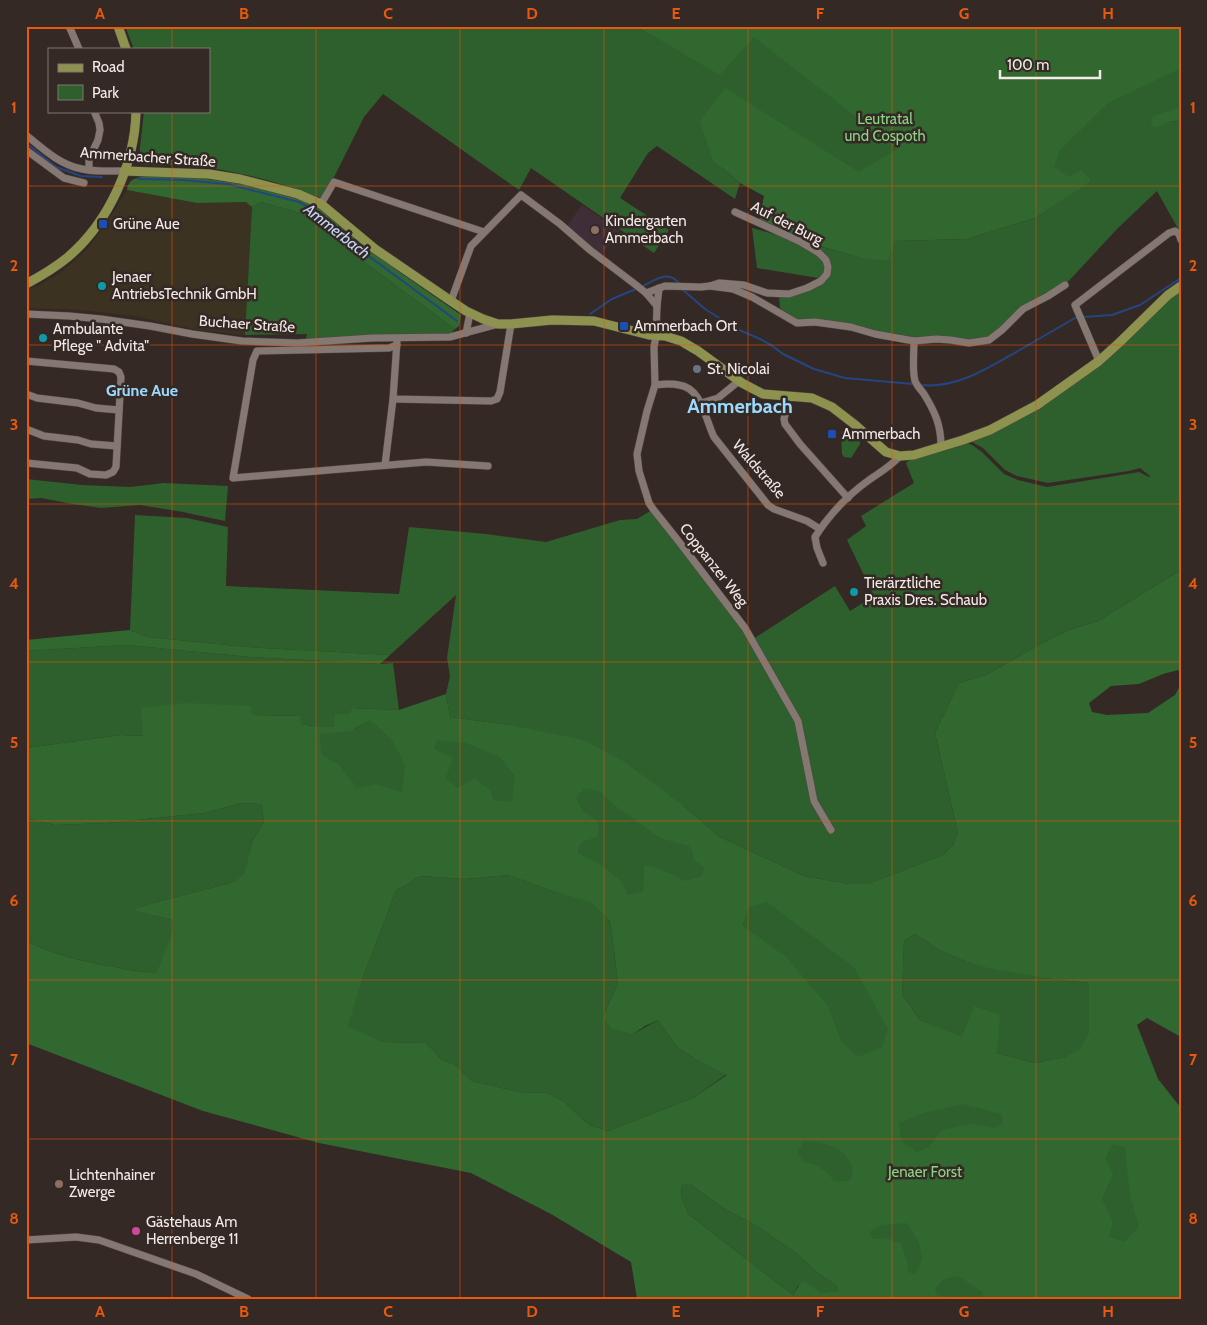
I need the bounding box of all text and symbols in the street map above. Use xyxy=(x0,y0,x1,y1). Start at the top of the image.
text: A xyxy=(95,4,105,23)
text: B xyxy=(239,4,249,23)
text: C xyxy=(383,4,393,23)
text: D xyxy=(526,4,538,23)
text: E xyxy=(671,4,681,23)
text: F xyxy=(816,4,825,23)
text: G xyxy=(959,4,969,23)
text: H xyxy=(1102,4,1114,23)
legend xyxy=(48,48,210,112)
scale bar xyxy=(1000,48,1100,80)
text: 100 m xyxy=(1007,56,1049,74)
text: Road xyxy=(92,58,125,76)
text: Park xyxy=(92,84,119,102)
text: 1 xyxy=(11,98,17,117)
text: 1 xyxy=(1190,98,1196,117)
park label: Leutratal und Cospoth xyxy=(844,110,926,145)
street label: Ammerbacher Straße xyxy=(80,143,217,171)
street label: Auf der Burg xyxy=(748,197,826,249)
water label: Ammerbach xyxy=(299,199,374,263)
place label: Kindergarten Ammerbach xyxy=(605,212,687,247)
place label: Grüne Aue xyxy=(113,215,180,233)
marker: Grüne Aue xyxy=(97,218,109,230)
marker: Kindergarten Ammerbach xyxy=(589,224,601,236)
text: 2 xyxy=(10,256,18,275)
text: 2 xyxy=(1189,256,1197,275)
place label: Jenaer AntriebsTechnik GmbH xyxy=(111,268,257,303)
marker: Jenaer AntriebsTechnik GmbH xyxy=(96,280,108,292)
street label: Buchaer Straße xyxy=(198,312,296,336)
place label: Ammerbach Ort xyxy=(634,317,737,335)
place label: Ambulante Pflege " Advita" xyxy=(53,320,149,355)
marker: Ammerbach Ort xyxy=(618,320,630,332)
marker: Ambulante Pflege " Advita" xyxy=(37,332,49,344)
place label: St. Nicolai xyxy=(707,360,770,378)
marker: St. Nicolai xyxy=(691,363,703,375)
district label: Grüne Aue xyxy=(106,381,178,400)
district label: Ammerbach xyxy=(687,394,793,418)
text: 3 xyxy=(10,415,18,434)
text: 3 xyxy=(1189,415,1197,434)
place label: Ammerbach xyxy=(842,425,920,443)
marker: Ammerbach xyxy=(826,428,838,440)
street label: Waldstraße xyxy=(729,436,790,502)
street label: Coppanzer Weg xyxy=(676,520,753,611)
text: 4 xyxy=(9,574,19,593)
place label: Tierärztliche Praxis Dres. Schaub xyxy=(864,574,987,609)
text: 4 xyxy=(1188,574,1198,593)
marker: Tierärztliche Praxis Dres. Schaub xyxy=(848,586,860,598)
text: 5 xyxy=(10,733,18,752)
text: 5 xyxy=(1189,733,1197,752)
text: 6 xyxy=(10,891,19,910)
text: 6 xyxy=(1189,891,1198,910)
text: 7 xyxy=(10,1050,19,1069)
text: 7 xyxy=(1189,1050,1198,1069)
park label: Jenaer Forst xyxy=(887,1163,962,1181)
place label: Lichtenhainer Zwerge xyxy=(69,1166,155,1201)
marker: Lichtenhainer Zwerge xyxy=(53,1178,65,1190)
text: 8 xyxy=(9,1209,19,1228)
text: 8 xyxy=(1188,1209,1198,1228)
place label: Gästehaus Am Herrenberge 11 xyxy=(146,1213,238,1248)
marker: Gästehaus Am Herrenberge 11 xyxy=(130,1225,142,1237)
text: A xyxy=(95,1302,105,1321)
text: B xyxy=(239,1302,249,1321)
text: C xyxy=(383,1302,393,1321)
text: D xyxy=(526,1302,538,1321)
text: E xyxy=(671,1302,681,1321)
text: F xyxy=(816,1302,825,1321)
text: G xyxy=(959,1302,969,1321)
text: H xyxy=(1102,1302,1114,1321)

